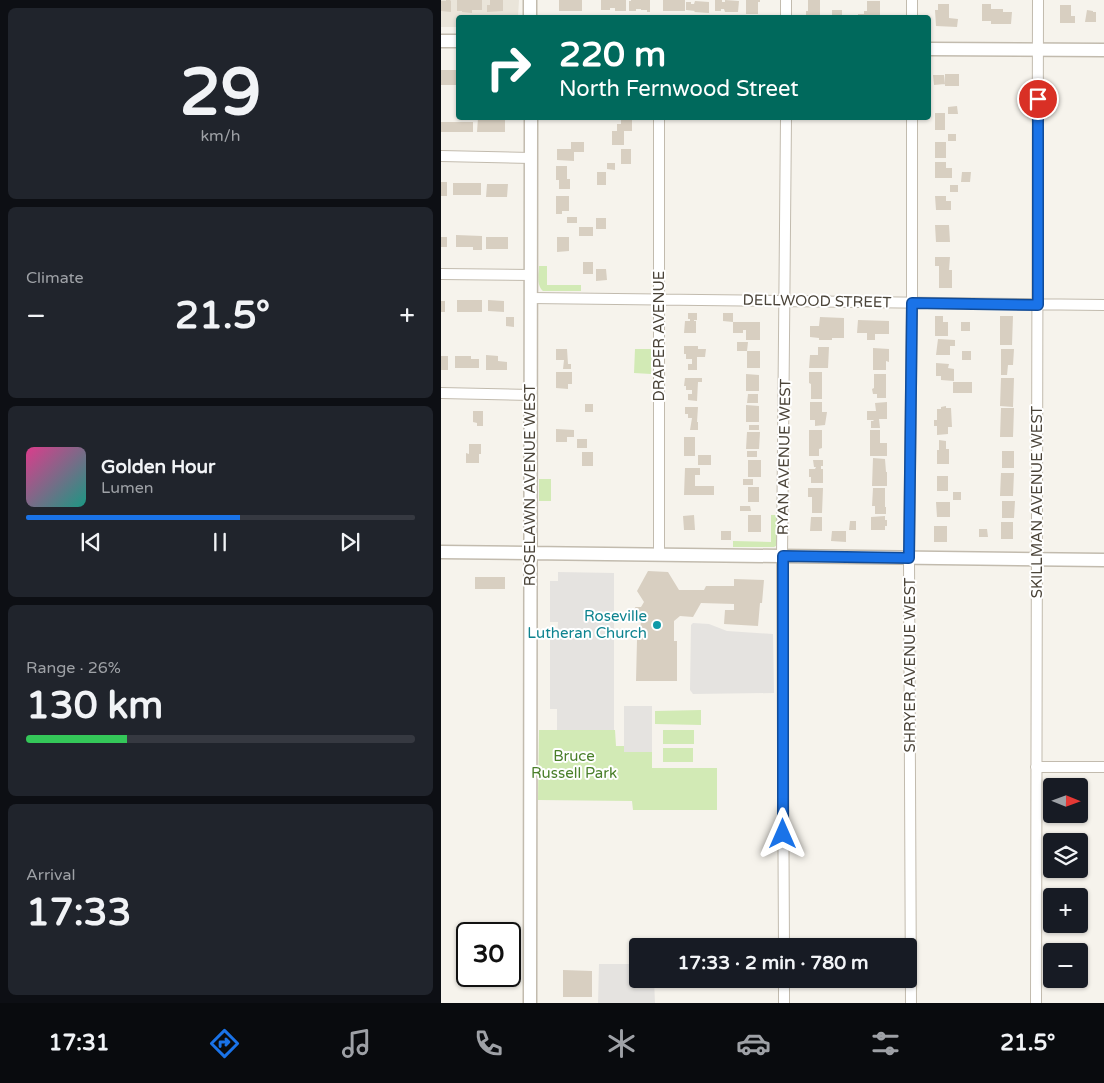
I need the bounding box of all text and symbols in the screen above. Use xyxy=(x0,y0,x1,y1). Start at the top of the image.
text: 220 m xyxy=(559,34,666,76)
icon: right xyxy=(476,35,541,100)
text: 29 xyxy=(180,54,261,133)
text: North Fernwood Street xyxy=(559,76,799,102)
pin xyxy=(1017,78,1059,120)
icon: arrive xyxy=(1024,85,1052,113)
text: km/h xyxy=(200,126,241,146)
text: Climate xyxy=(26,268,84,288)
street label: DRAPER AVENUE xyxy=(650,271,668,401)
street label: DELLWOOD STREET xyxy=(742,291,892,311)
text: 21.5° xyxy=(175,293,270,339)
text: − xyxy=(26,299,46,333)
text: + xyxy=(399,299,415,333)
street label: RYAN AVENUE WEST xyxy=(774,379,794,535)
street label: ROSELAWN AVENUE WEST xyxy=(521,384,539,586)
street label: SKILLMAN AVENUE WEST xyxy=(1028,406,1046,598)
text: Golden Hour xyxy=(101,456,215,478)
text: Lumen xyxy=(101,478,153,498)
icon: previous xyxy=(77,528,105,556)
icon: pause xyxy=(206,528,234,556)
icon: next xyxy=(336,528,364,556)
street label: SHRYER AVENUE WEST xyxy=(901,578,919,752)
place label: Roseville Lutheran Church xyxy=(527,607,647,642)
marker: Roseville Lutheran Church xyxy=(651,619,663,631)
text: Range · 26% xyxy=(26,658,121,678)
text: 130 km xyxy=(26,683,163,729)
park label: Bruce Russell Park xyxy=(531,747,617,782)
north arrow xyxy=(1043,778,1089,822)
map controls xyxy=(1043,778,1088,988)
position arrow xyxy=(756,807,808,859)
button: layers xyxy=(1043,833,1088,878)
text: Arrival xyxy=(26,865,75,885)
button: + xyxy=(1043,888,1088,933)
text: 17:33 xyxy=(26,890,131,936)
speed limit sign: 30 xyxy=(456,922,521,987)
button: − xyxy=(1043,943,1088,988)
text: 17:33 · 2 min · 780 m xyxy=(677,952,869,974)
icon: directions xyxy=(207,1026,242,1061)
icon: music xyxy=(339,1026,374,1061)
icon: phone xyxy=(471,1026,506,1061)
icon: climate xyxy=(604,1026,639,1061)
icon: car xyxy=(736,1026,771,1061)
icon: filters xyxy=(868,1026,903,1061)
text: 17:31 xyxy=(49,1030,110,1056)
text: 21.5° xyxy=(1000,1030,1055,1056)

